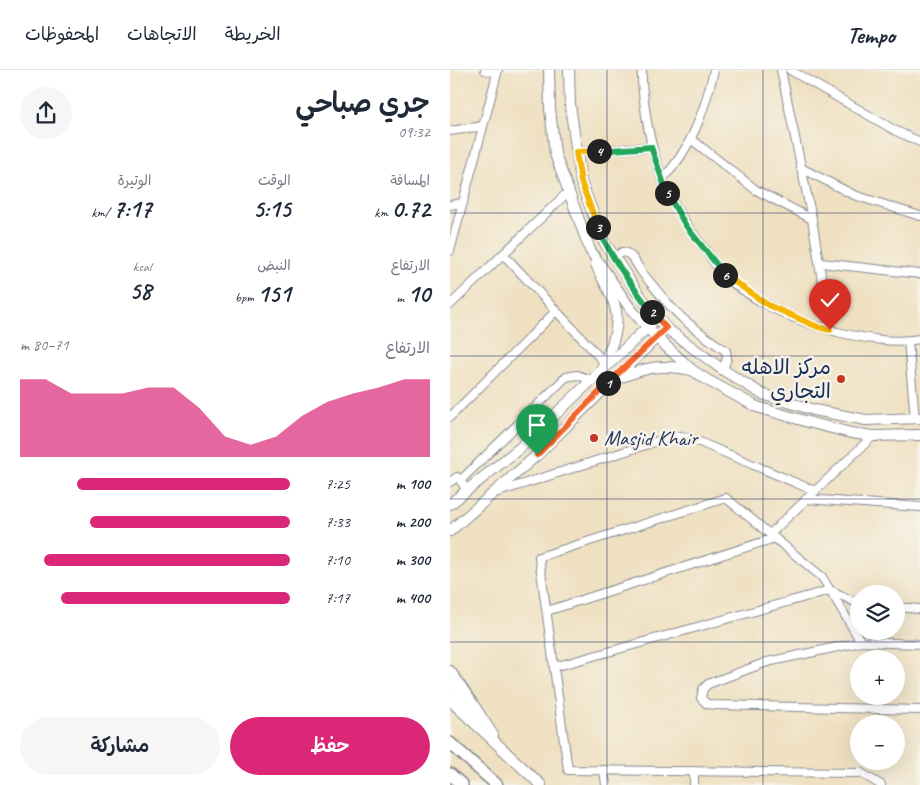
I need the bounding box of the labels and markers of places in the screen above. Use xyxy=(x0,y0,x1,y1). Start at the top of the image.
pin: 4 xyxy=(586,138,612,164)
pin: 5 xyxy=(654,180,680,206)
pin: 3 xyxy=(586,214,610,240)
pin: 6 xyxy=(712,262,738,288)
pin xyxy=(809,279,851,330)
pin: 2 xyxy=(640,300,664,324)
place label: مركز الاهله التجاري xyxy=(742,354,831,406)
pin: 1 xyxy=(596,370,620,396)
marker: مركز الاهله التجاري xyxy=(835,373,847,385)
pin xyxy=(516,404,558,455)
place label: Masjid Khair xyxy=(604,425,699,451)
marker: Masjid Khair xyxy=(588,432,600,444)

